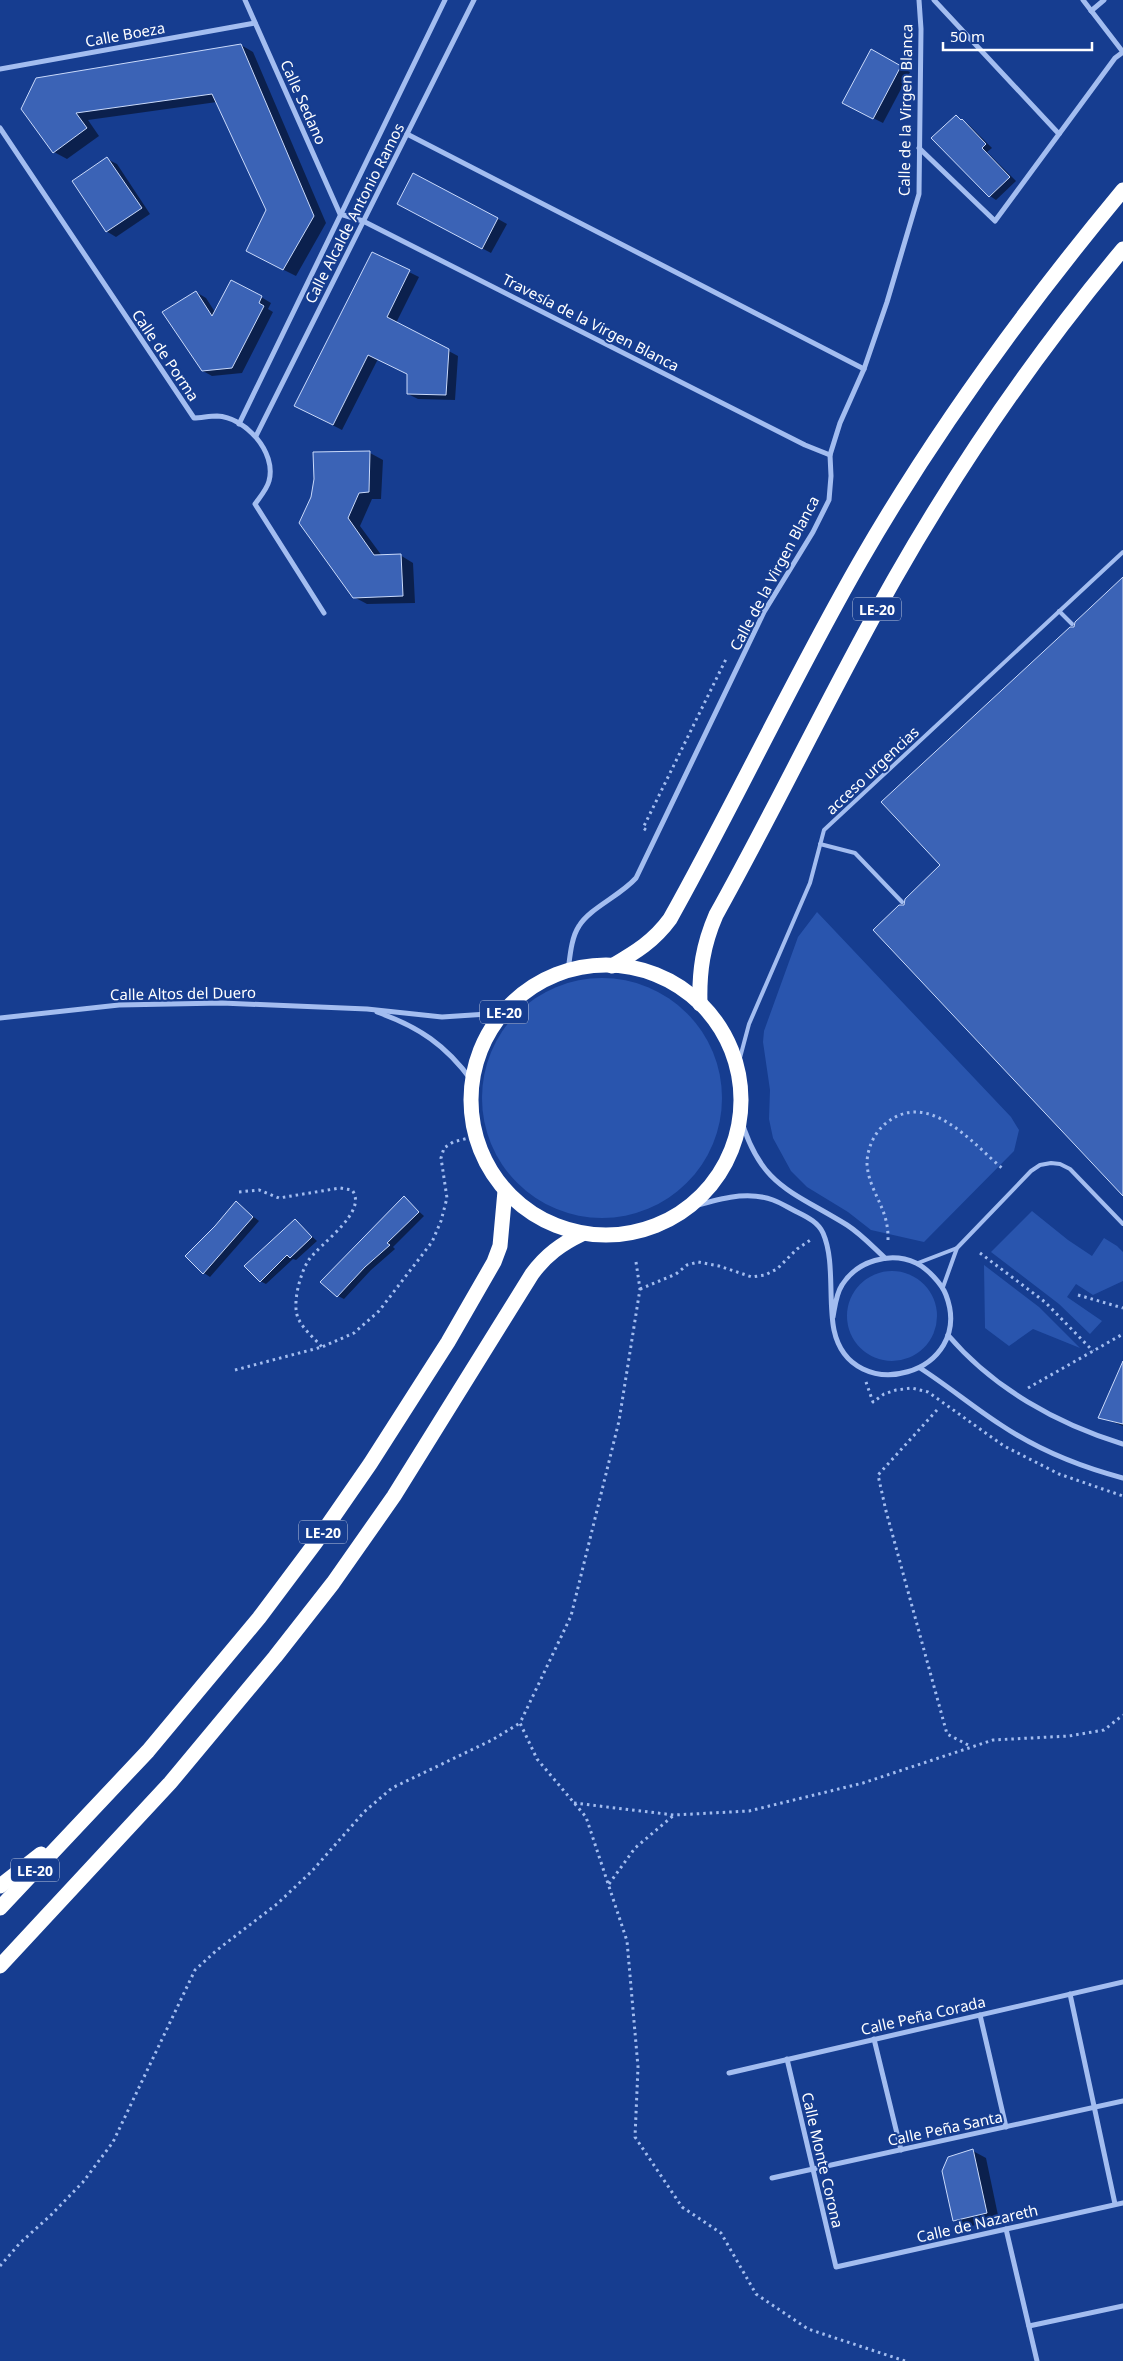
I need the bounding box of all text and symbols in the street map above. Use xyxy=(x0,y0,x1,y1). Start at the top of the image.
street label: Calle Boeza xyxy=(84,17,166,51)
scale bar xyxy=(943,20,1092,52)
street label: Calle de la Virgen Blanca xyxy=(893,24,917,196)
text: 50 m xyxy=(950,26,985,46)
street label: Calle Sedano xyxy=(276,57,332,147)
street label: Calle Alcalde Antonio Ramos xyxy=(300,119,408,307)
street label: Travesía de la Virgen Blanca xyxy=(499,269,683,375)
street label: Calle de Porma xyxy=(128,305,204,405)
street label: Calle de la Virgen Blanca xyxy=(725,492,823,654)
road number: LE-20 xyxy=(853,598,901,620)
street label: acceso urgencias xyxy=(821,722,923,818)
street label: Calle Altos del Duero xyxy=(110,982,256,1004)
road number: LE-20 xyxy=(480,1000,528,1024)
road number: LE-20 xyxy=(299,1520,347,1544)
road number: LE-20 xyxy=(11,1858,59,1882)
street label: Calle Peña Corada xyxy=(859,1991,987,2039)
street label: Calle Monte Corona xyxy=(798,2090,848,2230)
street label: Calle Peña Santa xyxy=(886,2106,1004,2150)
street label: Calle de Nazareth xyxy=(914,2199,1040,2247)

